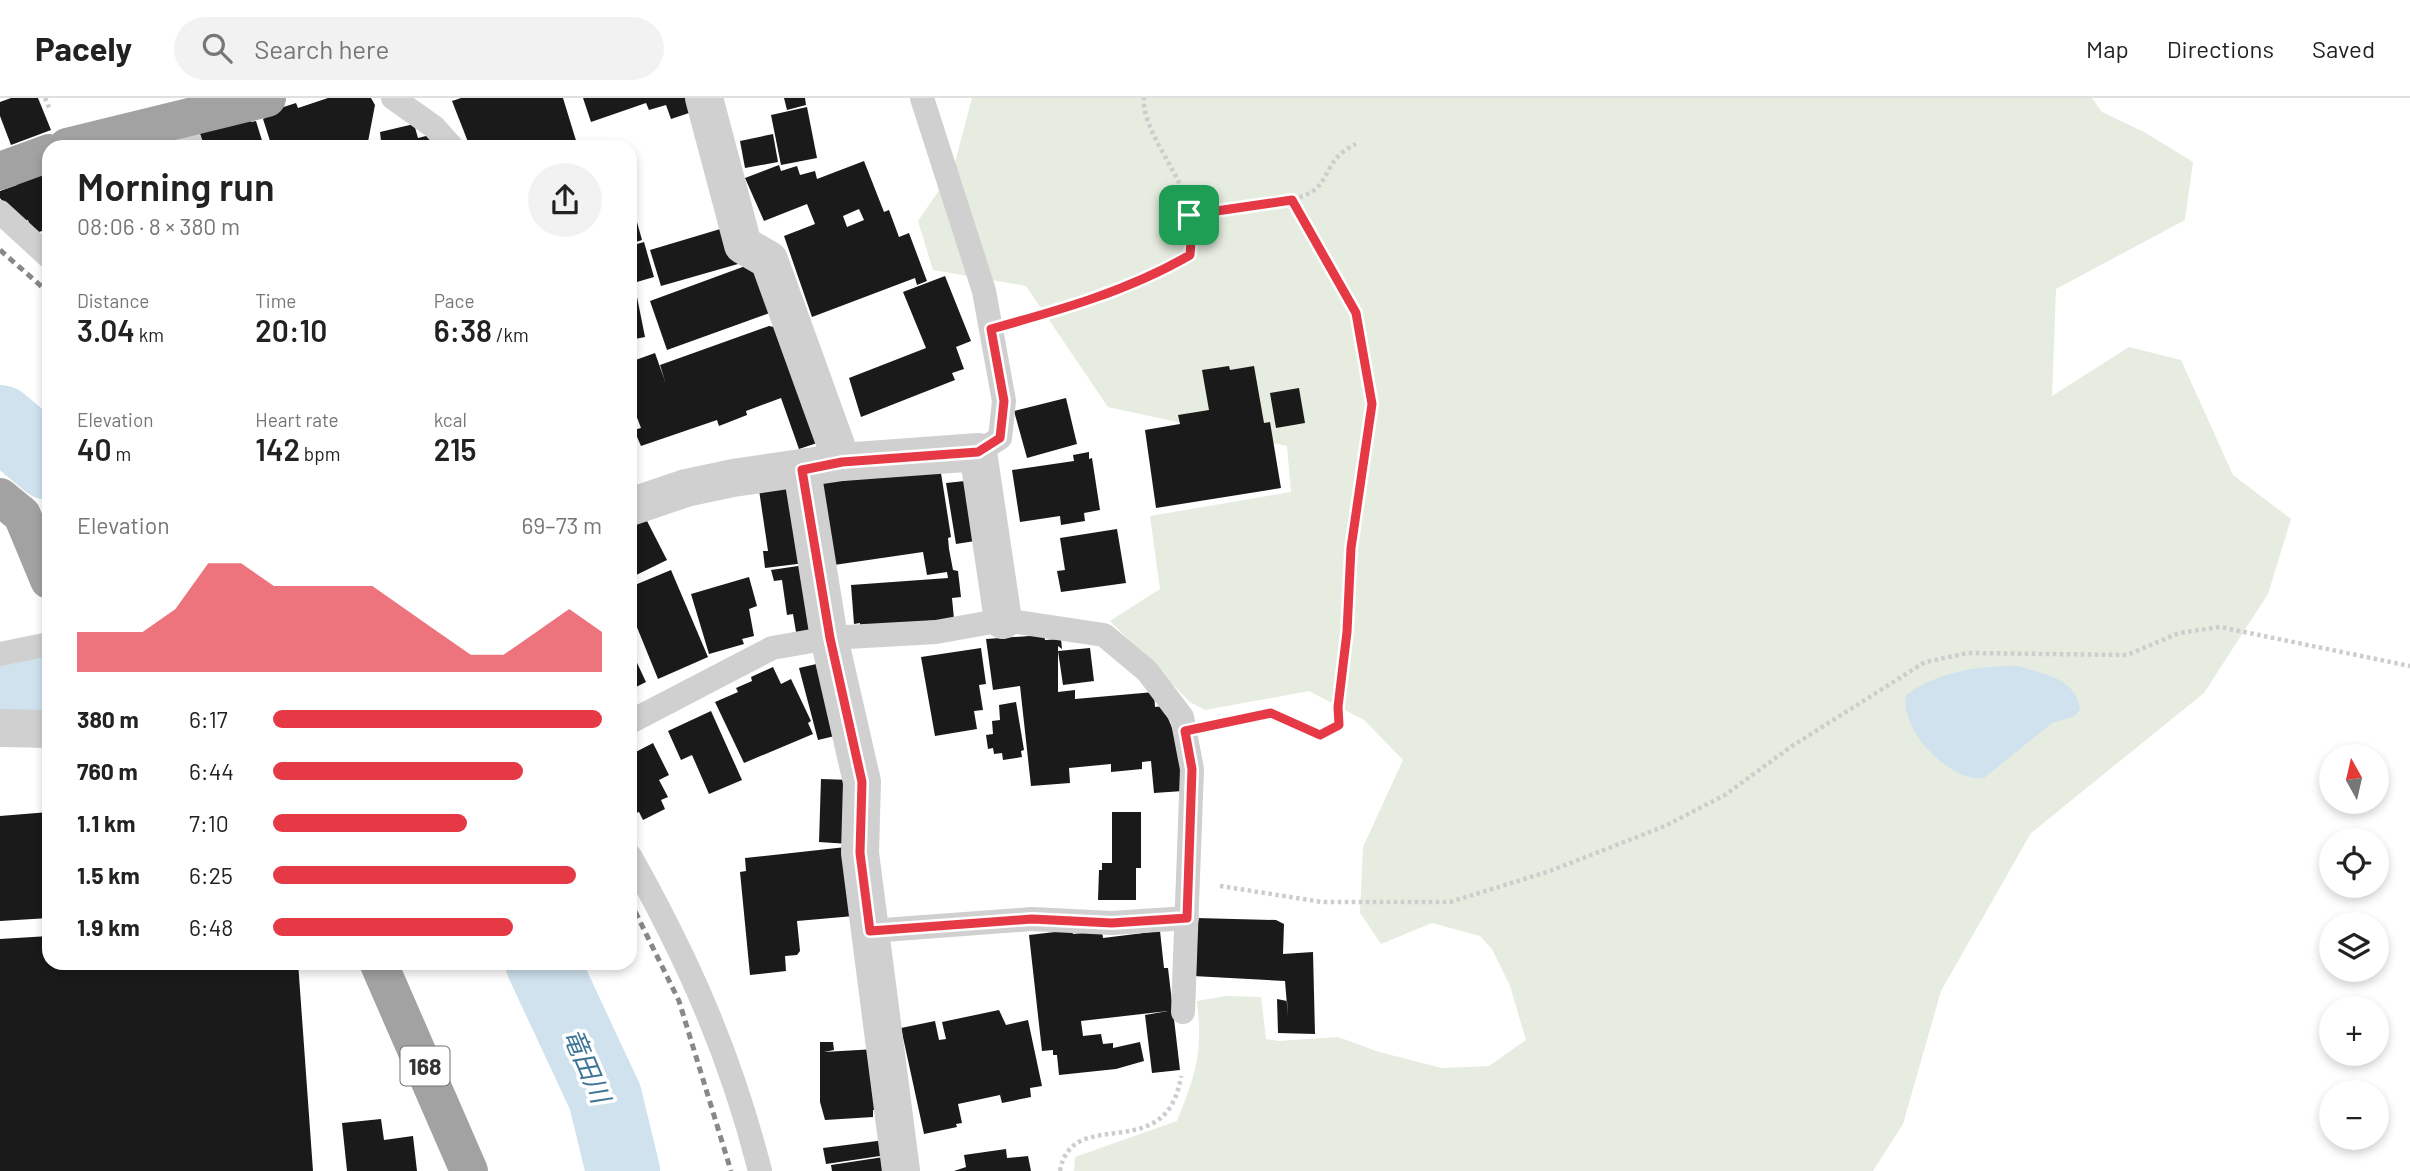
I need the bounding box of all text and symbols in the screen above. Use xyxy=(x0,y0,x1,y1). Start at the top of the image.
search box xyxy=(174,17,664,80)
text: Pacely xyxy=(35,28,132,68)
icon: search xyxy=(198,29,236,67)
text: Search here xyxy=(254,33,389,64)
text: Map xyxy=(2086,34,2129,63)
text: Directions xyxy=(2167,34,2274,63)
text: Saved xyxy=(2312,34,2375,63)
text: Morning run xyxy=(77,163,275,209)
button: share xyxy=(528,163,602,237)
pin xyxy=(1159,185,1219,245)
icon: arrive xyxy=(1170,196,1208,234)
text: 08:06 · 8 × 380 m xyxy=(77,212,240,240)
text: Distance xyxy=(77,289,149,312)
text: Time xyxy=(255,289,296,312)
text: Pace xyxy=(434,289,475,312)
text: 3.04 xyxy=(77,312,135,348)
text: 20:10 xyxy=(255,312,327,348)
text: 6:38 xyxy=(434,312,492,348)
text: km xyxy=(135,323,164,346)
text: /km xyxy=(492,323,529,346)
text: Elevation xyxy=(77,408,154,431)
text: Heart rate xyxy=(255,408,339,431)
text: kcal xyxy=(434,408,467,431)
text: 40 xyxy=(77,431,112,467)
text: 142 xyxy=(255,431,300,467)
text: 215 xyxy=(434,431,476,467)
text: m xyxy=(112,442,131,465)
text: bpm xyxy=(300,442,340,465)
text: Elevation xyxy=(77,511,170,539)
text: 69–73 m xyxy=(521,511,602,539)
text: 380 m xyxy=(77,705,139,733)
text: 6:17 xyxy=(189,705,228,733)
north arrow xyxy=(2319,744,2389,814)
map controls xyxy=(2319,744,2389,1150)
text: 760 m xyxy=(77,757,138,785)
text: 6:44 xyxy=(189,757,234,785)
text: 1.1 km xyxy=(77,809,136,837)
text: 7:10 xyxy=(189,809,229,837)
button: locate xyxy=(2319,828,2389,898)
text: 1.5 km xyxy=(77,861,140,889)
text: 6:25 xyxy=(189,861,233,889)
button: layers xyxy=(2319,912,2389,982)
text: 1.9 km xyxy=(77,913,140,941)
text: 6:48 xyxy=(189,913,233,941)
button: + xyxy=(2319,996,2389,1066)
water label: 竜田川 xyxy=(558,1023,619,1110)
road number: 168 xyxy=(400,1046,450,1085)
button: − xyxy=(2319,1080,2389,1150)

